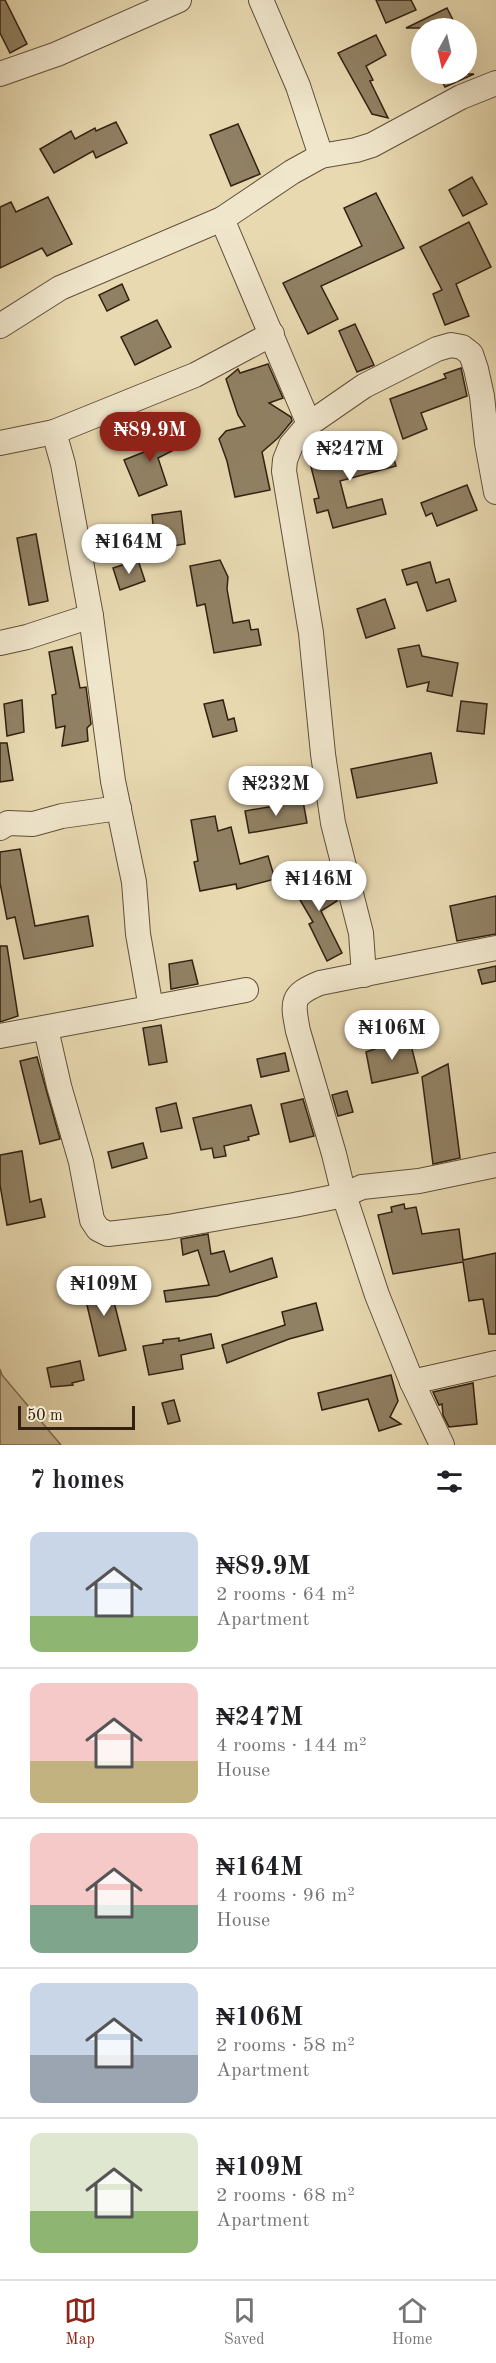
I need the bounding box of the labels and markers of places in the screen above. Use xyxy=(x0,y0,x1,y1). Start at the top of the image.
pin: ₦89.9M xyxy=(101,412,199,463)
pin: ₦247M xyxy=(308,431,392,482)
pin: ₦164M xyxy=(87,524,171,575)
pin: ₦232M xyxy=(234,766,318,817)
pin: ₦146M xyxy=(277,861,361,912)
pin: ₦106M xyxy=(350,1010,434,1061)
pin: ₦109M xyxy=(62,1266,146,1317)

